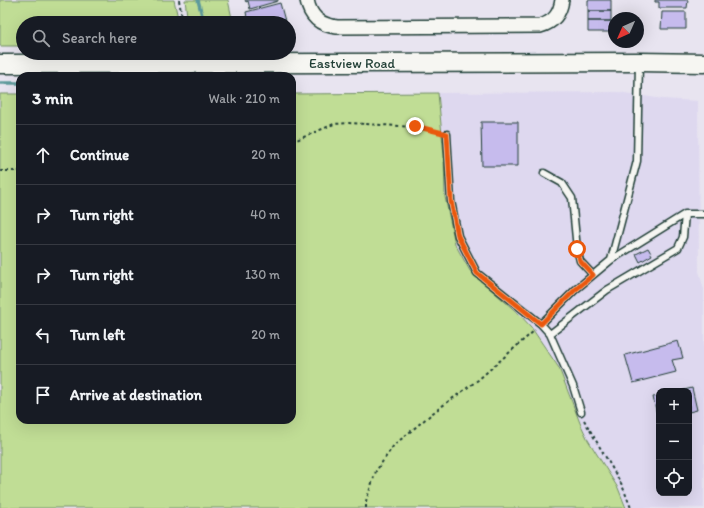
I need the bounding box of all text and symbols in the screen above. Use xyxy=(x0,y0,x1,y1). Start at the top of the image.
north arrow xyxy=(608,12,644,48)
search box xyxy=(16,16,296,60)
icon: search xyxy=(30,27,52,49)
text: Search here xyxy=(62,29,137,47)
street label: Eastview Road xyxy=(309,55,395,72)
text: 3 min xyxy=(32,88,73,108)
text: Walk · 210 m xyxy=(209,91,280,106)
route end xyxy=(406,117,424,135)
icon: ahead xyxy=(32,144,54,166)
text: Continue xyxy=(70,146,129,164)
text: 20 m xyxy=(251,147,280,162)
icon: right xyxy=(32,204,54,226)
text: Turn right xyxy=(70,206,134,224)
text: 40 m xyxy=(250,207,280,222)
route start xyxy=(568,240,586,258)
icon: right xyxy=(32,264,54,286)
text: Turn right xyxy=(70,266,134,284)
text: 130 m xyxy=(245,267,280,282)
icon: left xyxy=(32,324,54,346)
text: Turn left xyxy=(70,326,125,344)
text: 20 m xyxy=(251,327,280,342)
icon: arrive xyxy=(32,384,54,406)
text: Arrive at destination xyxy=(70,386,202,404)
map controls xyxy=(656,388,692,496)
button: + xyxy=(656,388,692,424)
button: − xyxy=(656,424,692,460)
button: locate xyxy=(656,460,692,496)

